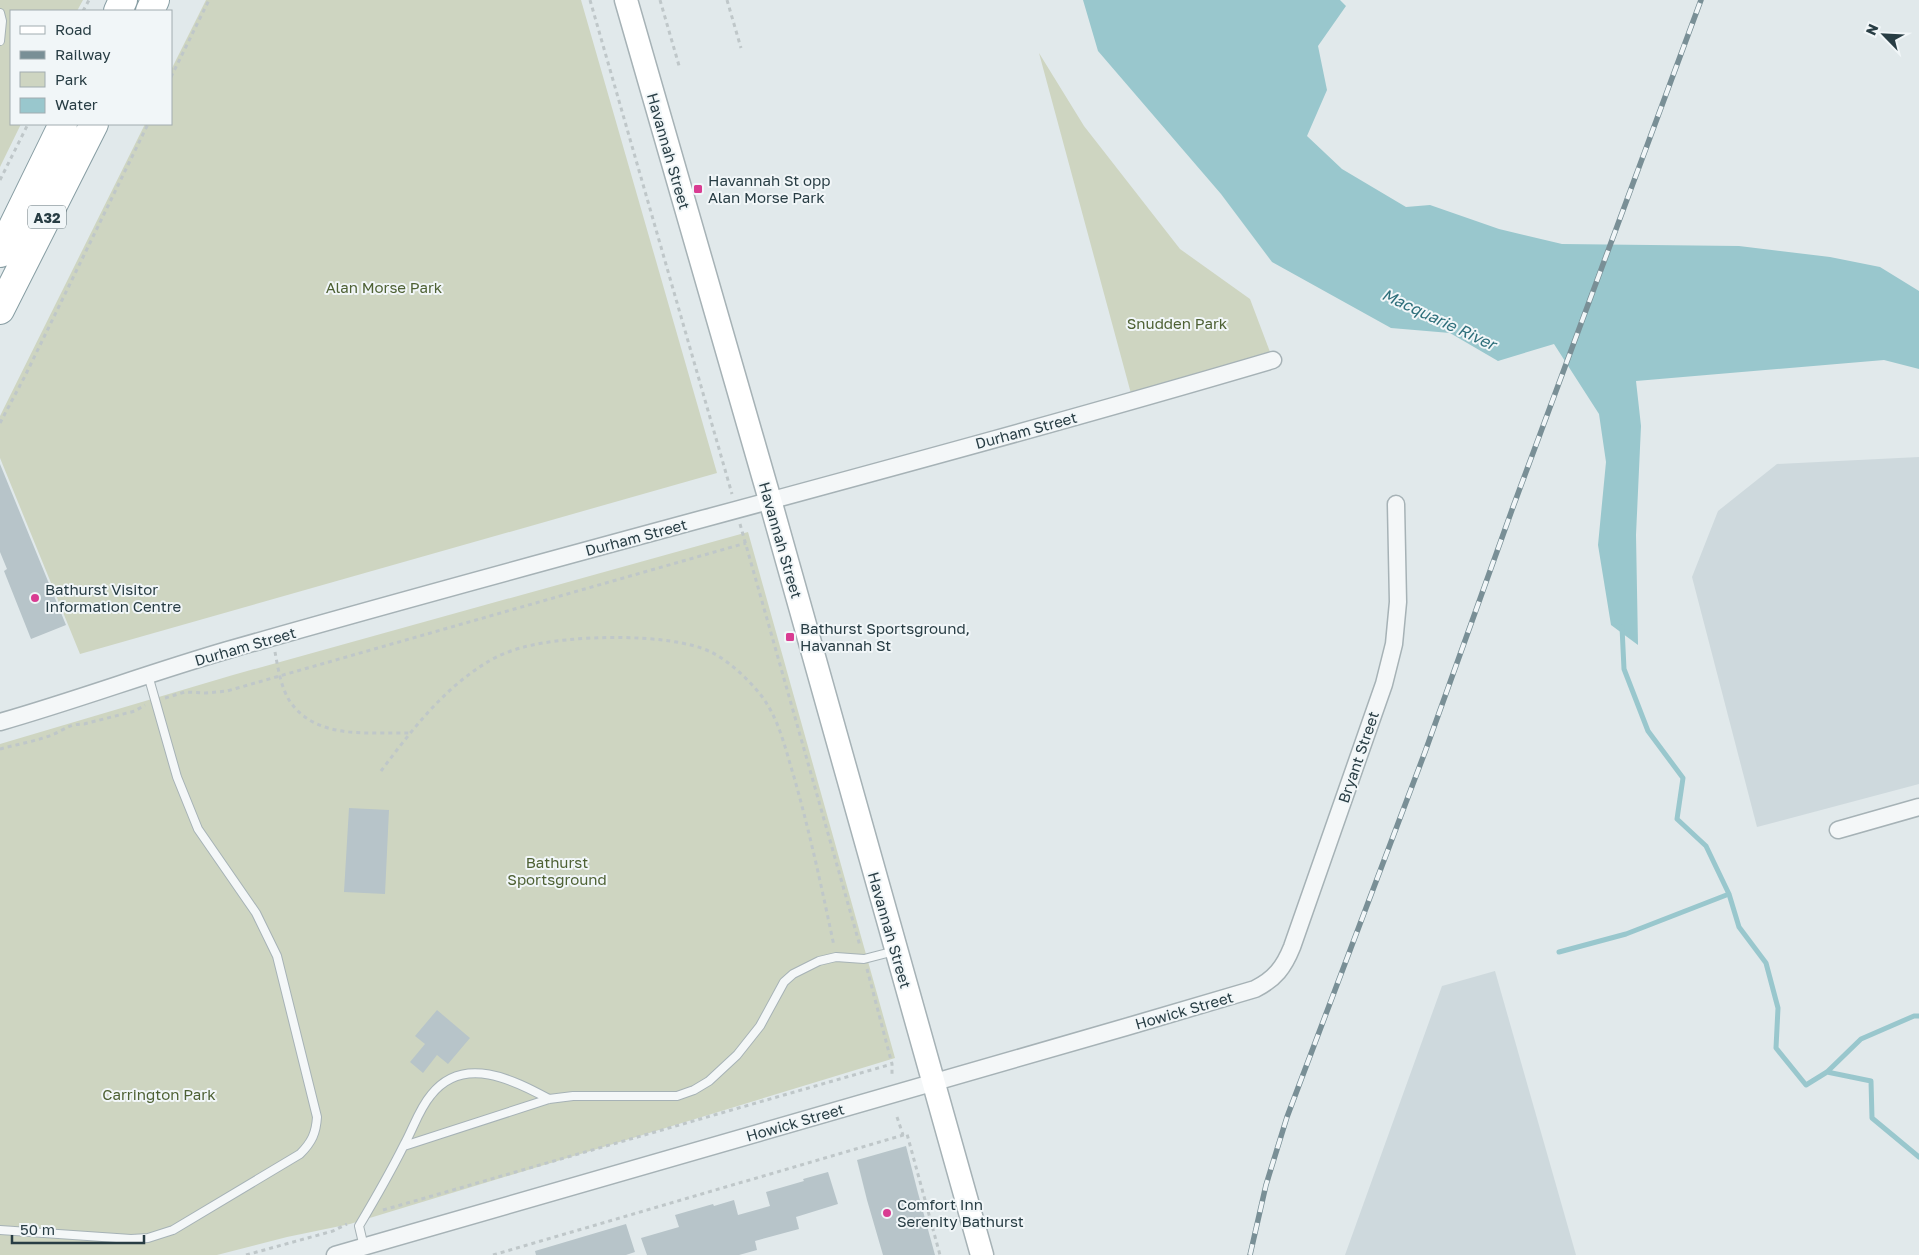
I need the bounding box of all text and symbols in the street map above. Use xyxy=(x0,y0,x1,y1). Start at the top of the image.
legend xyxy=(10,10,172,125)
north arrow xyxy=(1859,10,1909,60)
text: Road xyxy=(55,20,92,38)
text: N xyxy=(1862,21,1882,38)
text: Railway xyxy=(55,45,111,63)
text: Park xyxy=(55,70,88,88)
street label: Havannah Street xyxy=(644,91,694,211)
text: Water xyxy=(55,95,98,113)
place label: Havannah St opp Alan Morse Park xyxy=(708,171,830,206)
marker: Havannah St opp Alan Morse Park xyxy=(692,183,704,195)
road number: A32 xyxy=(28,206,66,228)
park label: Alan Morse Park xyxy=(326,278,443,296)
water label: Macquarie River xyxy=(1379,284,1502,355)
park label: Snudden Park xyxy=(1127,314,1228,332)
street label: Durham Street xyxy=(973,408,1079,452)
street label: Havannah Street xyxy=(756,480,806,600)
street label: Durham Street xyxy=(583,515,689,559)
place label: Bathurst Visitor Information Centre xyxy=(45,580,181,615)
marker: Bathurst Visitor Information Centre xyxy=(29,592,41,604)
place label: Bathurst Sportsground, Havannah St xyxy=(800,619,970,654)
street label: Durham Street xyxy=(192,623,298,669)
marker: Bathurst Sportsground, Havannah St xyxy=(784,631,796,643)
street label: Bryant Street xyxy=(1334,709,1382,805)
park label: Bathurst Sportsground xyxy=(507,853,607,888)
street label: Havannah Street xyxy=(865,870,915,990)
street label: Howick Street xyxy=(1133,987,1235,1033)
park label: Carrington Park xyxy=(102,1085,216,1103)
street label: Howick Street xyxy=(744,1099,846,1145)
place label: Comfort Inn Serenity Bathurst xyxy=(897,1195,1024,1230)
marker: Comfort Inn Serenity Bathurst xyxy=(881,1207,893,1219)
scale bar xyxy=(12,1212,145,1244)
text: 50 m xyxy=(20,1220,55,1238)

